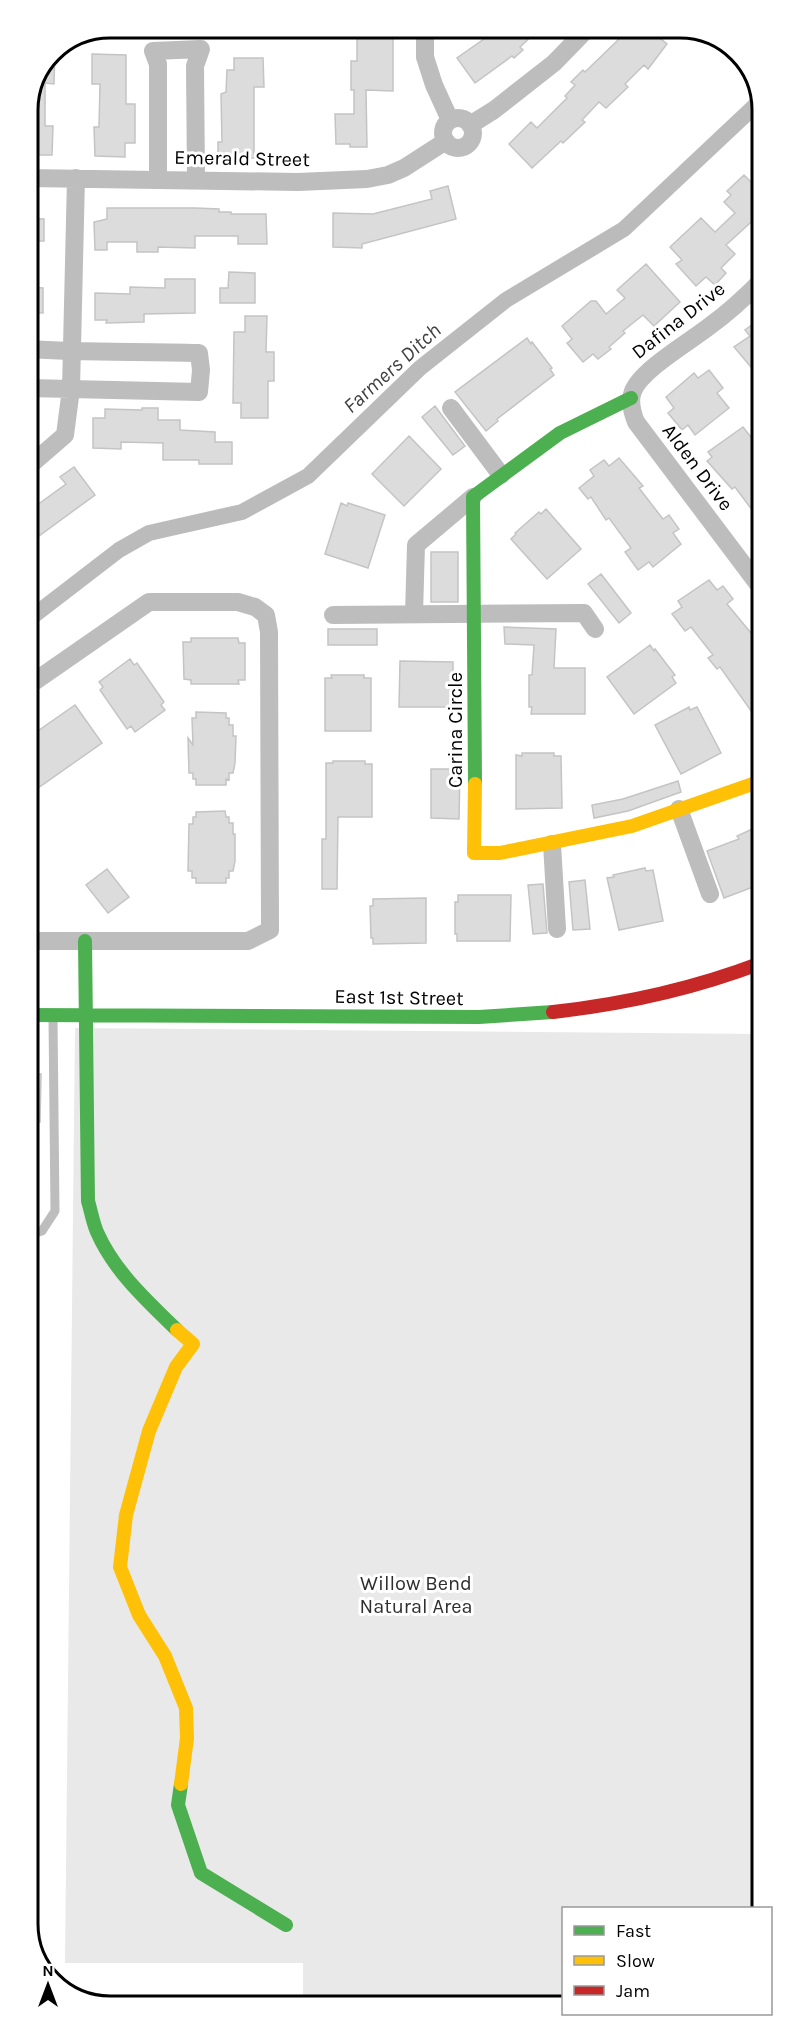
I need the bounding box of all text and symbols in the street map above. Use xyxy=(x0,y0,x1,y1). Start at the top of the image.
street label: Emerald Street xyxy=(174,146,310,171)
street label: Dafina Drive xyxy=(627,277,729,364)
water label: Farmers Ditch xyxy=(338,318,446,418)
street label: Alden Drive xyxy=(657,419,738,515)
street label: Carina Circle xyxy=(444,672,467,788)
street label: East 1st Street xyxy=(334,985,464,1010)
park label: Willow Bend Natural Area xyxy=(360,1572,472,1618)
legend xyxy=(562,1907,772,2015)
text: Fast xyxy=(616,1920,651,1942)
text: Slow xyxy=(616,1950,655,1972)
north arrow xyxy=(18,1955,78,2015)
text: N xyxy=(42,1961,54,1980)
text: Jam xyxy=(616,1980,650,2002)

